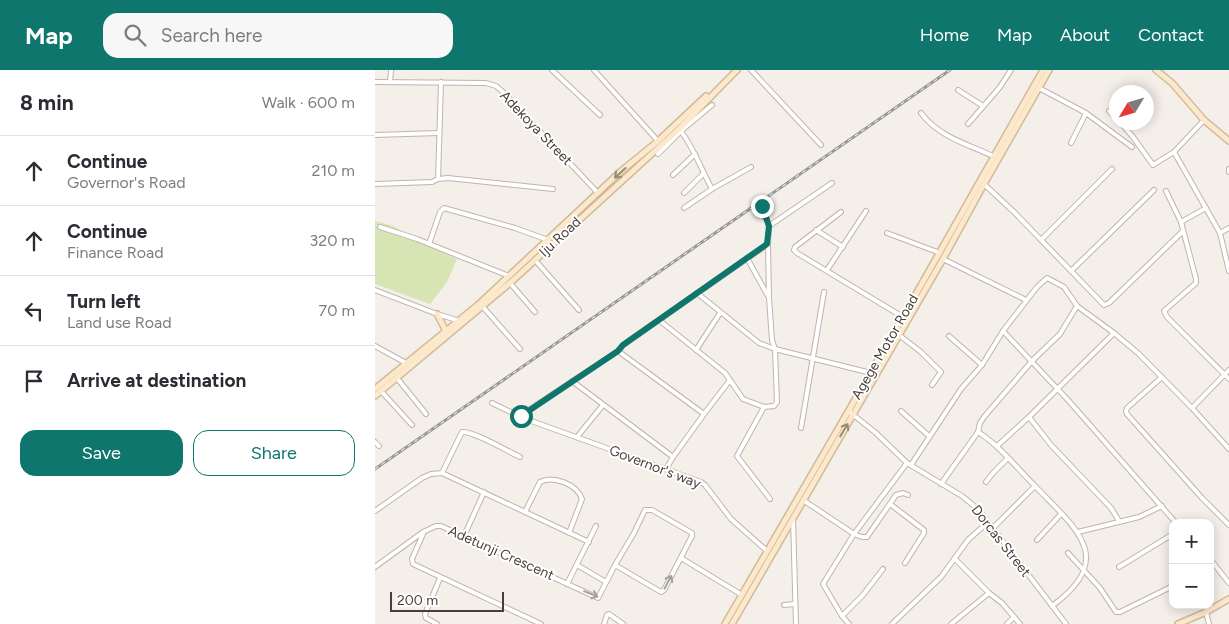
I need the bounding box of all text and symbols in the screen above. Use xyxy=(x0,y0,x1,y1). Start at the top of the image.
search box xyxy=(103,13,453,58)
text: Map xyxy=(25,21,73,50)
icon: search xyxy=(121,21,149,49)
text: Search here xyxy=(161,24,262,47)
text: Home xyxy=(920,24,969,46)
text: Map xyxy=(997,24,1032,46)
text: About xyxy=(1060,24,1110,46)
text: Contact xyxy=(1138,24,1204,46)
north arrow xyxy=(1109,85,1154,130)
street label: Adekoya Street xyxy=(496,87,576,169)
text: 8 min xyxy=(20,90,74,115)
text: Walk · 600 m xyxy=(262,93,355,112)
text: Continue xyxy=(67,150,147,173)
icon: ahead xyxy=(20,157,48,185)
text: 210 m xyxy=(312,161,355,180)
one-way arrow xyxy=(614,167,627,179)
text: Governor's Road xyxy=(67,173,186,192)
route end xyxy=(751,195,774,218)
street label: Iju Road xyxy=(536,213,584,261)
text: Continue xyxy=(67,220,147,243)
icon: ahead xyxy=(20,227,48,255)
text: 320 m xyxy=(310,231,355,250)
text: Finance Road xyxy=(67,243,164,262)
text: Turn left xyxy=(67,290,141,313)
street label: Agege Motor Road xyxy=(848,292,922,402)
icon: left xyxy=(20,297,48,325)
text: 70 m xyxy=(319,301,355,320)
text: Land use Road xyxy=(67,313,172,332)
icon: arrive xyxy=(20,367,48,395)
text: Arrive at destination xyxy=(67,369,246,392)
route start xyxy=(510,405,533,428)
one-way arrow xyxy=(840,424,850,438)
button: Save xyxy=(20,430,183,476)
button: Share xyxy=(193,430,355,476)
street label: Governor's way xyxy=(607,442,704,492)
street label: Dorcas Street xyxy=(968,502,1034,580)
map controls xyxy=(1169,519,1214,609)
button: + xyxy=(1169,519,1214,564)
street label: Adetunji Crescent xyxy=(445,522,557,584)
button: − xyxy=(1169,564,1214,609)
one-way arrow xyxy=(663,575,673,590)
scale bar xyxy=(390,589,504,612)
one-way arrow xyxy=(583,590,598,600)
text: 200 m xyxy=(397,592,438,609)

